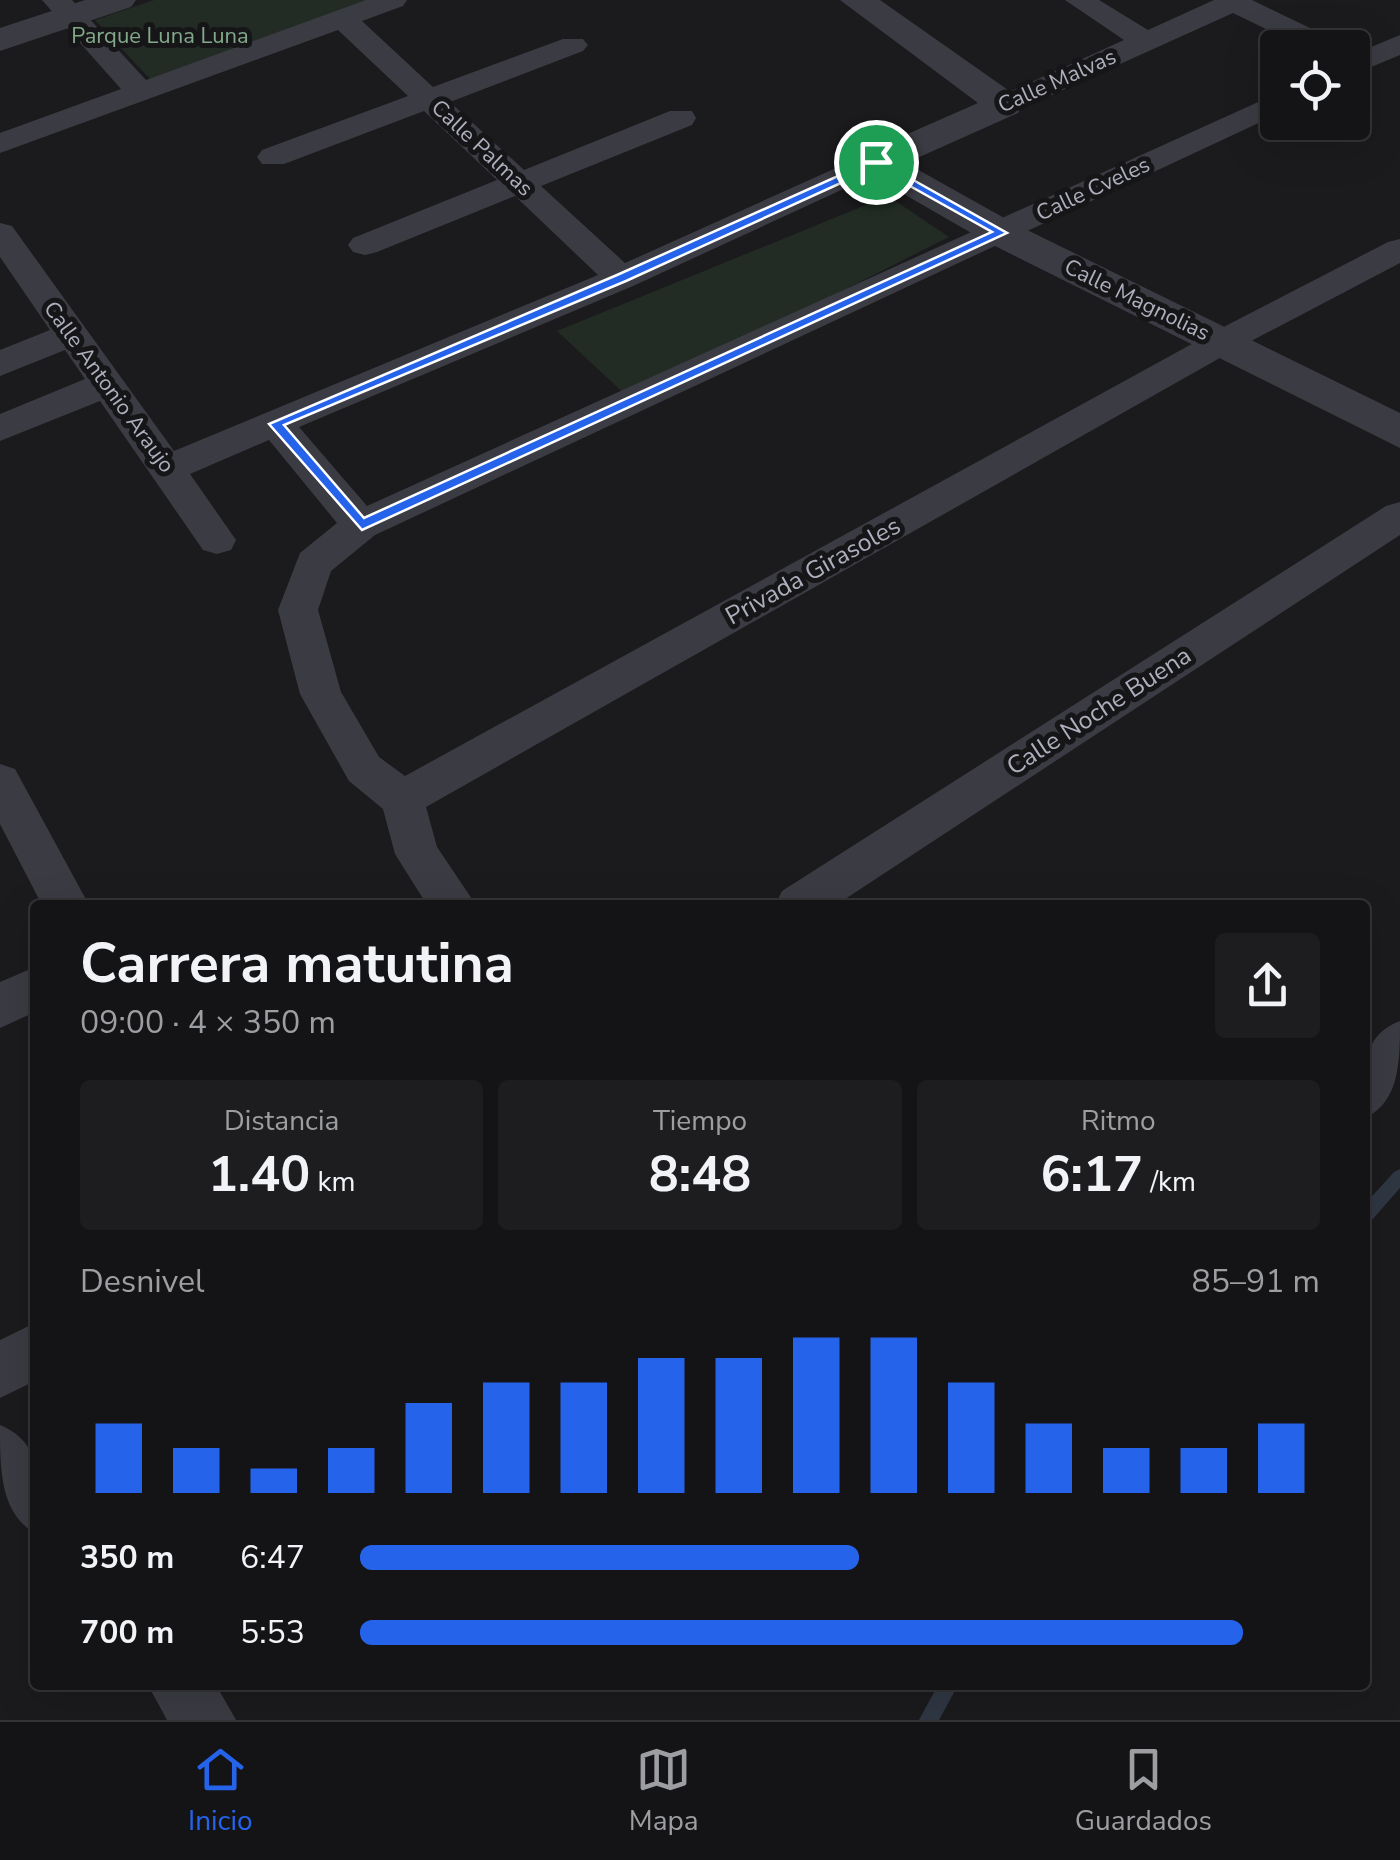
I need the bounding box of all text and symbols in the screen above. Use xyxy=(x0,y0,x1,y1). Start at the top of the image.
park label: Parque Luna Luna xyxy=(71,21,249,51)
map controls xyxy=(1260,30,1370,140)
button: locate xyxy=(1260,30,1370,140)
street label: Calle Malvas xyxy=(993,42,1121,120)
street label: Calle Palmas xyxy=(425,93,539,203)
pin xyxy=(834,120,919,205)
icon: arrive xyxy=(849,135,904,190)
street label: Calle Cveles xyxy=(1031,150,1155,228)
street label: Calle Magnolias xyxy=(1059,252,1215,348)
street label: Calle Antonio Araujo xyxy=(36,295,182,479)
street label: Privada Girasoles xyxy=(719,509,907,633)
street label: Calle Noche Buena xyxy=(1000,639,1198,783)
text: Carrera matutina xyxy=(80,926,514,1001)
button: share xyxy=(1215,933,1320,1038)
text: 09:00 · 4 × 350 m xyxy=(80,1001,336,1044)
text: Distancia xyxy=(224,1102,339,1140)
text: Tiempo xyxy=(653,1102,747,1140)
text: Ritmo xyxy=(1081,1102,1156,1140)
text: 1.40 xyxy=(208,1140,310,1209)
text: 8:48 xyxy=(649,1140,751,1209)
text: 6:17 xyxy=(1041,1140,1143,1209)
text: km xyxy=(310,1163,355,1201)
text: /km xyxy=(1143,1163,1196,1201)
text: Desnivel xyxy=(80,1260,205,1303)
text: 85–91 m xyxy=(1192,1260,1320,1303)
text: 350 m xyxy=(80,1536,174,1579)
text: 6:47 xyxy=(240,1536,305,1579)
text: 700 m xyxy=(80,1611,174,1654)
text: 5:53 xyxy=(240,1611,305,1654)
tab: Inicio xyxy=(188,1742,253,1840)
tab: Mapa xyxy=(629,1742,699,1840)
tab: Guardados xyxy=(1075,1742,1212,1840)

